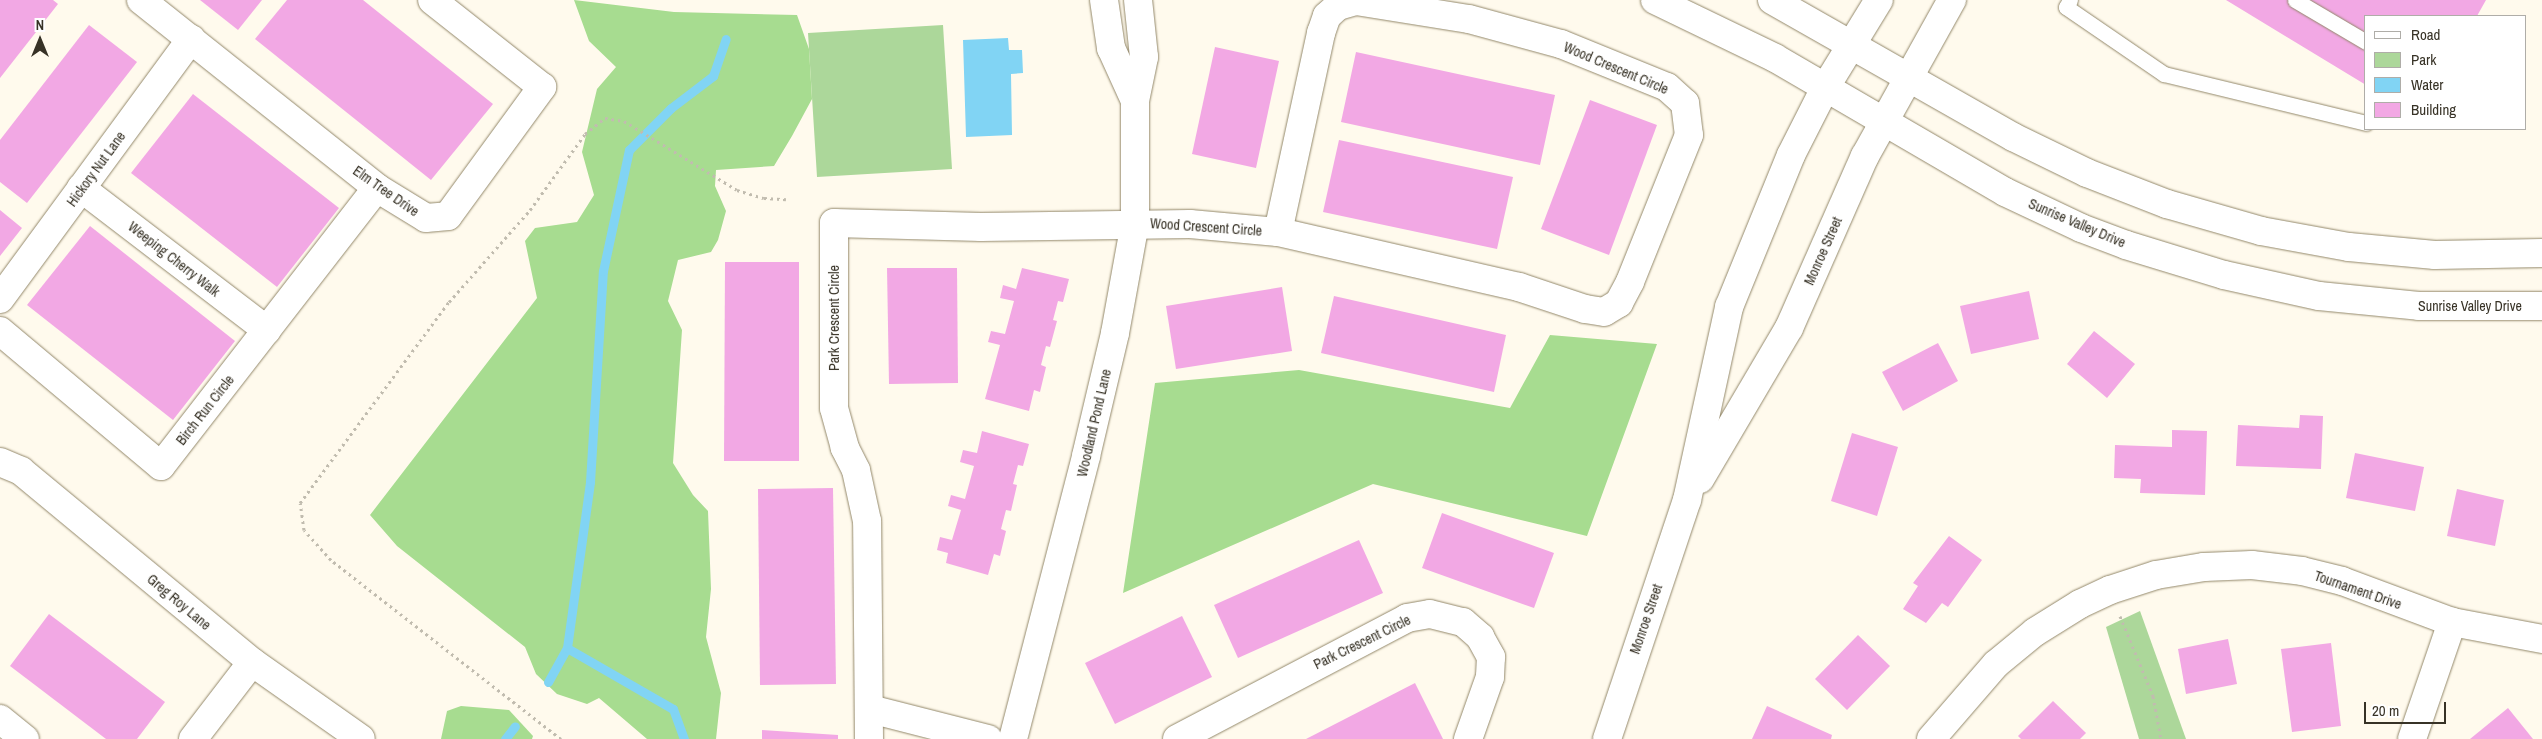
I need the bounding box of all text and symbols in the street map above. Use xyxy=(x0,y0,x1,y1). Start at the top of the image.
north arrow xyxy=(15,15,65,65)
legend xyxy=(2364,15,2527,130)
text: N xyxy=(36,16,44,34)
text: Road xyxy=(2411,24,2440,45)
street label: Wood Crescent Circle xyxy=(1561,38,1671,98)
text: Park xyxy=(2411,49,2436,70)
text: Water xyxy=(2411,74,2443,95)
text: Building xyxy=(2411,99,2456,120)
street label: Hickory Nut Lane xyxy=(63,128,129,210)
street label: Elm Tree Drive xyxy=(350,162,422,220)
street label: Sunrise Valley Drive xyxy=(2026,195,2128,251)
street label: Monroe Street xyxy=(1801,214,1845,288)
street label: Wood Crescent Circle xyxy=(1150,215,1262,239)
street label: Weeping Cherry Walk xyxy=(125,218,223,300)
street label: Park Crescent Circle xyxy=(826,265,842,371)
street label: Sunrise Valley Drive xyxy=(2418,298,2522,314)
street label: Woodland Pond Lane xyxy=(1073,367,1115,479)
street label: Birch Run Circle xyxy=(172,372,238,448)
street label: Tournament Drive xyxy=(2312,567,2404,613)
street label: Greg Roy Lane xyxy=(144,571,214,633)
street label: Monroe Street xyxy=(1626,582,1666,656)
street label: Park Crescent Circle xyxy=(1311,611,1413,673)
scale bar xyxy=(2367,692,2450,724)
text: 20 m xyxy=(2372,700,2399,721)

